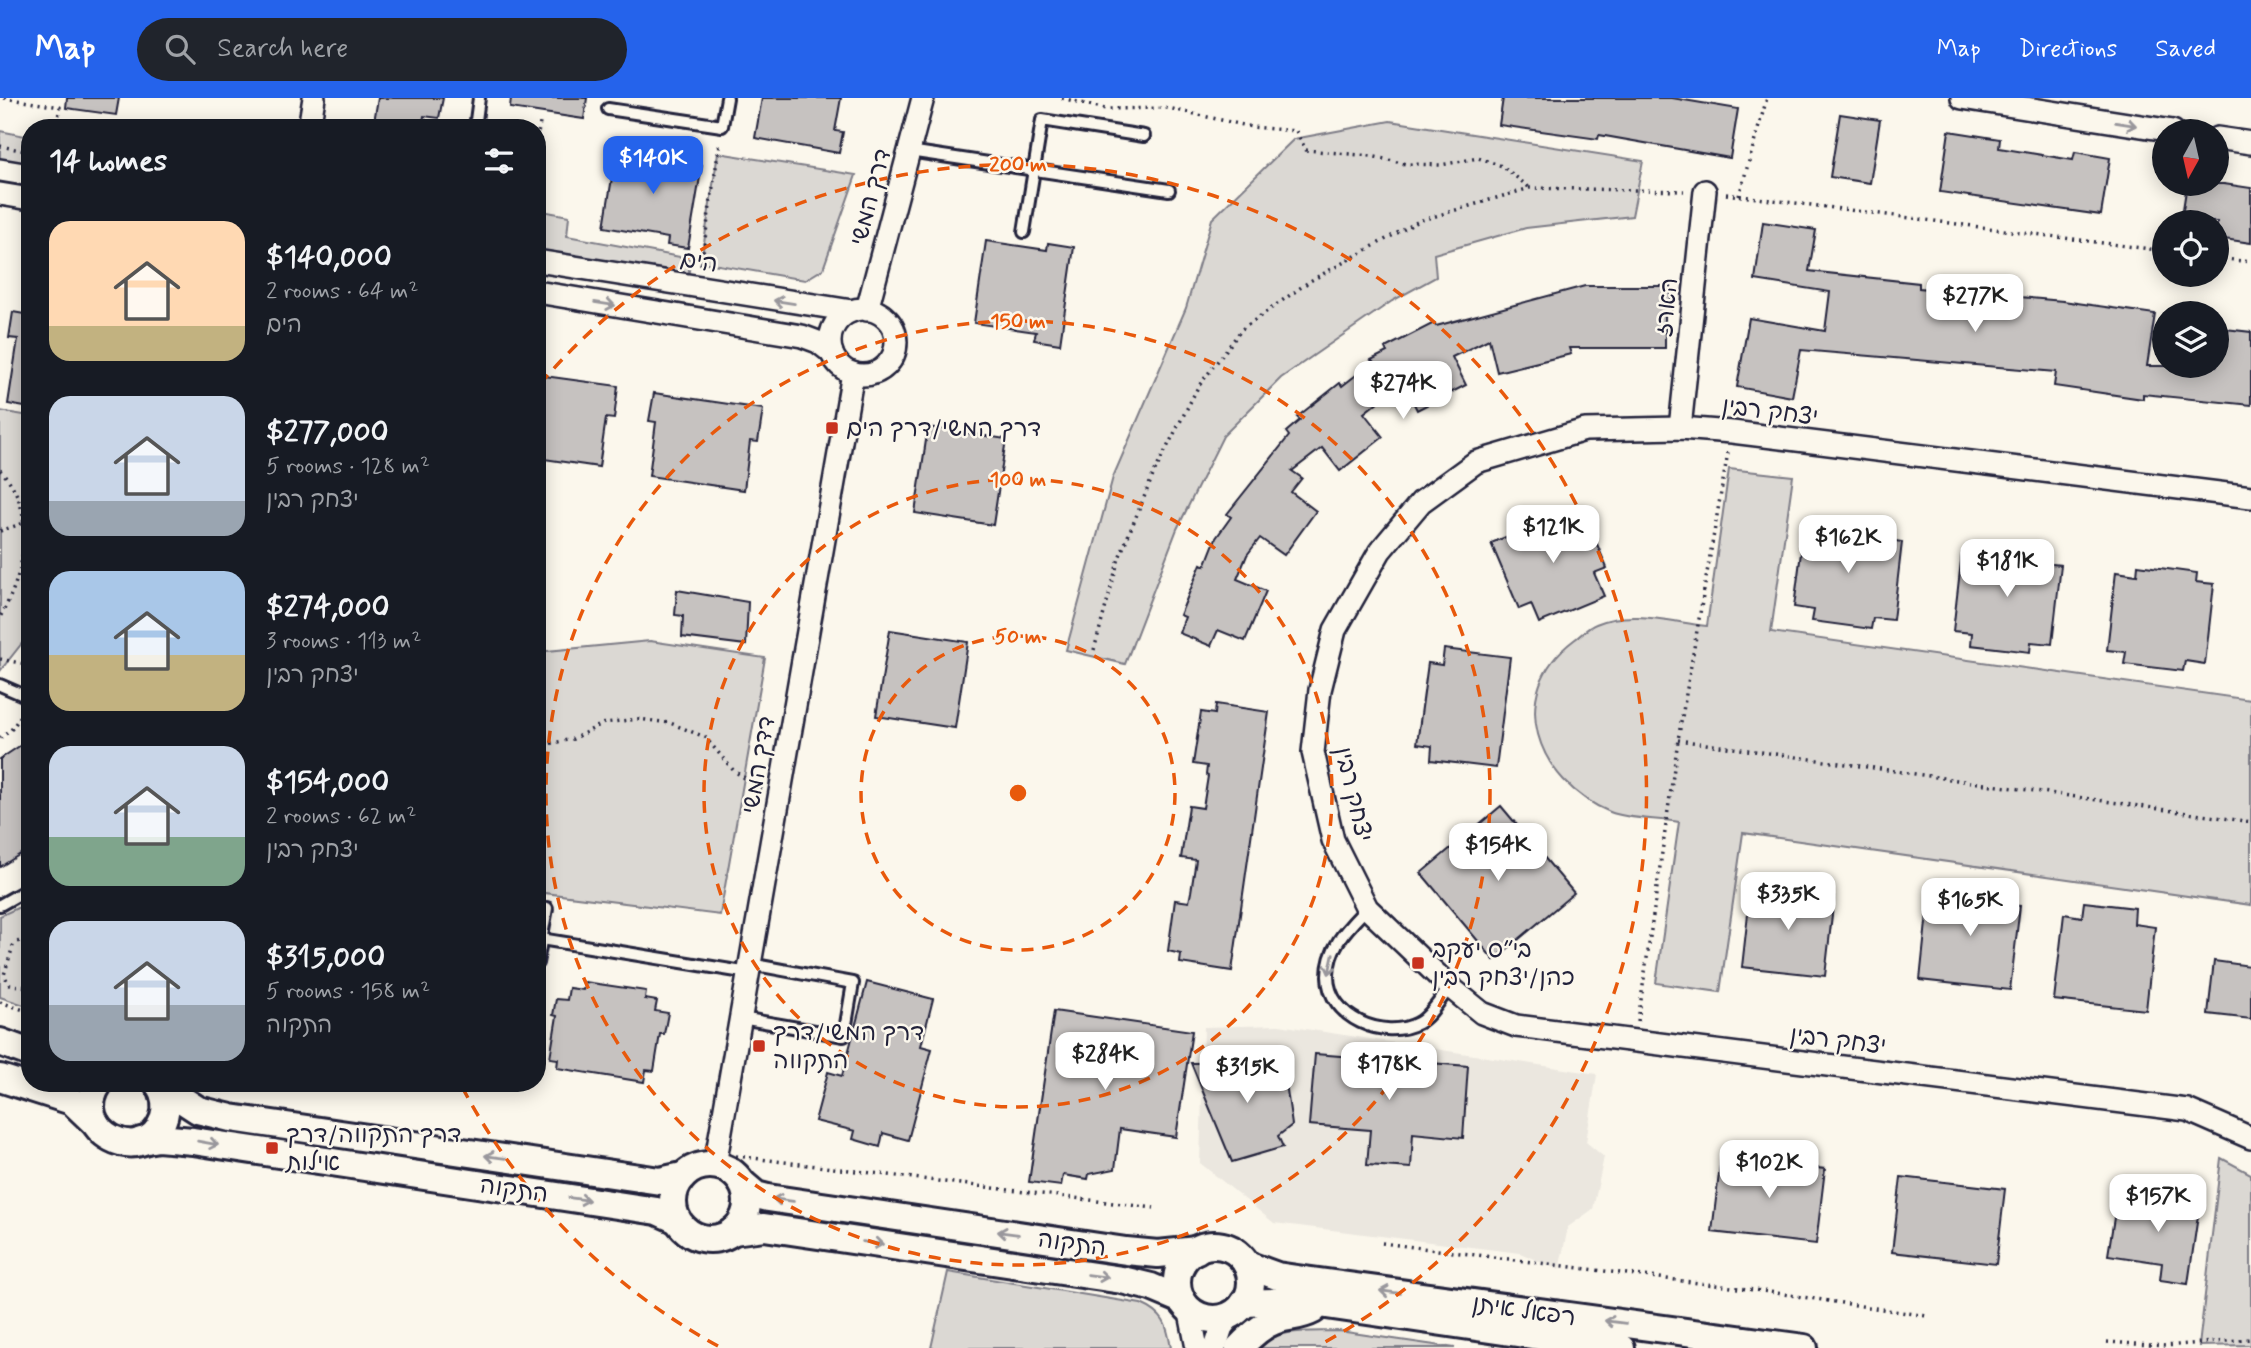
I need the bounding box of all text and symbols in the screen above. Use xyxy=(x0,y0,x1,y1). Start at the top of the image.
search box xyxy=(137,18,627,81)
text: Map xyxy=(35,27,95,71)
icon: search xyxy=(161,30,199,68)
text: Search here xyxy=(217,32,348,66)
text: Map xyxy=(1937,34,1981,65)
text: Directions xyxy=(2019,34,2117,65)
text: Saved xyxy=(2155,34,2216,65)
one-way arrow xyxy=(2114,118,2137,131)
north arrow xyxy=(2152,119,2230,196)
map controls xyxy=(2152,119,2229,378)
pin: $140K xyxy=(604,136,702,196)
text: 14 homes xyxy=(49,142,167,181)
icon: filters xyxy=(480,142,518,180)
text: $140K xyxy=(619,144,687,174)
street label: דרך המשי xyxy=(844,145,899,249)
text: 200 m xyxy=(989,151,1047,179)
button: locate xyxy=(2152,210,2229,287)
text: $140,000 xyxy=(266,238,392,277)
street label: הים xyxy=(678,244,720,281)
icon: home xyxy=(105,249,189,333)
pin: $277K xyxy=(1926,274,2024,334)
street label: הארז xyxy=(1649,276,1686,338)
text: 2 rooms · 64 m² xyxy=(266,277,418,307)
text: $277K xyxy=(1942,282,2008,312)
one-way arrow xyxy=(774,295,796,308)
one-way arrow xyxy=(593,297,616,310)
button: layers xyxy=(2152,301,2229,378)
text: 150 m xyxy=(990,308,1046,336)
text: הים xyxy=(266,311,302,341)
pin: $274K xyxy=(1354,362,1452,421)
text: $274K xyxy=(1370,369,1436,399)
street label: יצחק רבין xyxy=(1720,391,1820,434)
text: $277,000 xyxy=(266,413,389,452)
place label: דרך המשי/דרך הים xyxy=(846,414,1041,445)
marker: דרך המשי/דרך הים xyxy=(824,420,840,436)
icon: home xyxy=(105,424,189,508)
text: 5 rooms · 128 m² xyxy=(266,452,430,482)
text: 100 m xyxy=(990,466,1046,494)
text: יצחק רבין xyxy=(266,486,359,516)
pin: $121K xyxy=(1504,505,1602,565)
text: $121K xyxy=(1522,513,1584,543)
pin: $162K xyxy=(1799,516,1897,575)
text: $162K xyxy=(1815,523,1881,553)
pin: $181K xyxy=(1958,540,2056,599)
text: $181K xyxy=(1976,547,2038,577)
text: $274,000 xyxy=(266,588,390,627)
icon: home xyxy=(105,599,189,683)
text: 50 m xyxy=(995,623,1042,651)
text: 3 rooms · 113 m² xyxy=(266,627,421,657)
text: יצחק רבין xyxy=(266,661,359,691)
street label: דדך המשי xyxy=(736,714,783,817)
street label: יצחק רבין xyxy=(1327,744,1379,845)
text: $154,000 xyxy=(266,763,389,802)
icon: home xyxy=(105,774,189,858)
centre of rings xyxy=(1006,781,1030,805)
text: 2 rooms · 62 m² xyxy=(266,802,417,832)
pin: $154K xyxy=(1449,824,1547,883)
text: $154K xyxy=(1465,831,1531,861)
text: יצחק רבין xyxy=(266,836,359,866)
pin: $335K xyxy=(1739,872,1837,932)
pin: $165K xyxy=(1921,878,2019,938)
text: $335K xyxy=(1757,880,1819,910)
text: $165K xyxy=(1937,886,2003,916)
place label: בי״ס יעקב כהן/יצחק רבין xyxy=(1432,935,1575,994)
text: $315,000 xyxy=(266,938,385,977)
icon: home xyxy=(105,949,189,1033)
one-way arrow xyxy=(1323,952,1337,975)
marker: בי״ס יעקב כהן/יצחק רבין xyxy=(1410,955,1426,971)
text: 5 rooms · 158 m² xyxy=(266,977,430,1007)
text: התקוה xyxy=(266,1011,332,1041)
place label: דרך המשי/דרך התקווה xyxy=(773,1018,924,1077)
street label: יצחק רבין xyxy=(1788,1020,1888,1063)
pin: $284K xyxy=(1056,1032,1154,1092)
marker: דרך המשי/דרך התקווה xyxy=(751,1038,767,1054)
text: $284K xyxy=(1071,1040,1139,1070)
pin: $178K xyxy=(1340,1042,1438,1102)
pin: $315K xyxy=(1198,1046,1296,1105)
text: $178K xyxy=(1357,1050,1421,1080)
text: $315K xyxy=(1216,1053,1278,1083)
place label: דרך התקווה/דרך אילות xyxy=(284,1120,461,1179)
one-way arrow xyxy=(196,1137,219,1151)
marker: דרך התקווה/דרך אילות xyxy=(264,1140,280,1156)
pin: $102K xyxy=(1720,1140,1818,1200)
text: $102K xyxy=(1736,1148,1802,1178)
one-way arrow xyxy=(484,1150,507,1163)
street label: התקוה xyxy=(477,1170,550,1211)
pin: $157K xyxy=(2109,1174,2207,1234)
text: $157K xyxy=(2125,1182,2191,1212)
one-way arrow xyxy=(567,1193,590,1206)
one-way arrow xyxy=(772,1193,794,1206)
street label: התקוה xyxy=(1035,1224,1108,1265)
one-way arrow xyxy=(997,1227,1020,1240)
one-way arrow xyxy=(861,1237,883,1250)
one-way arrow xyxy=(1086,1270,1108,1283)
one-way arrow xyxy=(1379,1285,1402,1298)
street label: רפאל איתן xyxy=(1470,1289,1578,1334)
one-way arrow xyxy=(1604,1316,1627,1329)

